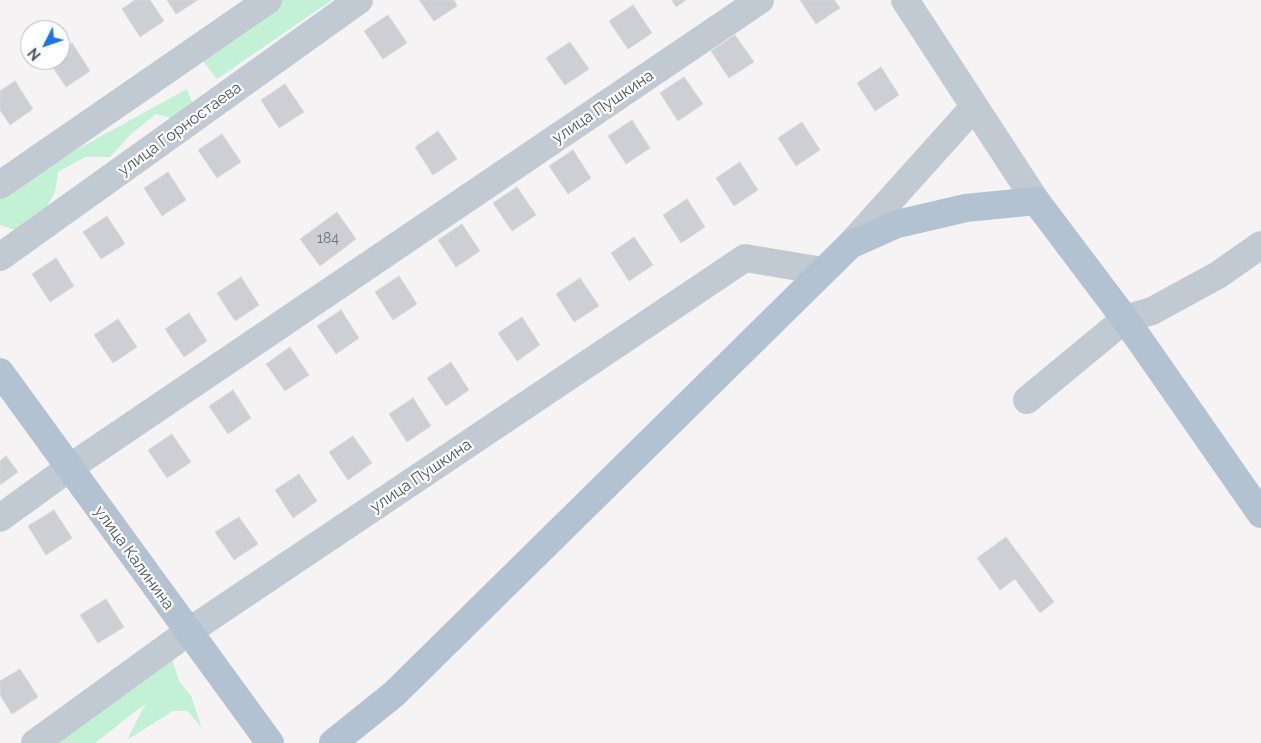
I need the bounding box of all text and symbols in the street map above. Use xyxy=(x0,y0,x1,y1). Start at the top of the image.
north arrow xyxy=(20,20,70,70)
text: N xyxy=(25,45,44,63)
street label: улица Пушкина xyxy=(549,66,657,148)
street label: улица Горностаева xyxy=(115,78,245,180)
house number: 184 xyxy=(317,231,339,247)
street label: улица Пушкина xyxy=(367,435,475,517)
street label: улица Калинина xyxy=(90,502,178,614)

